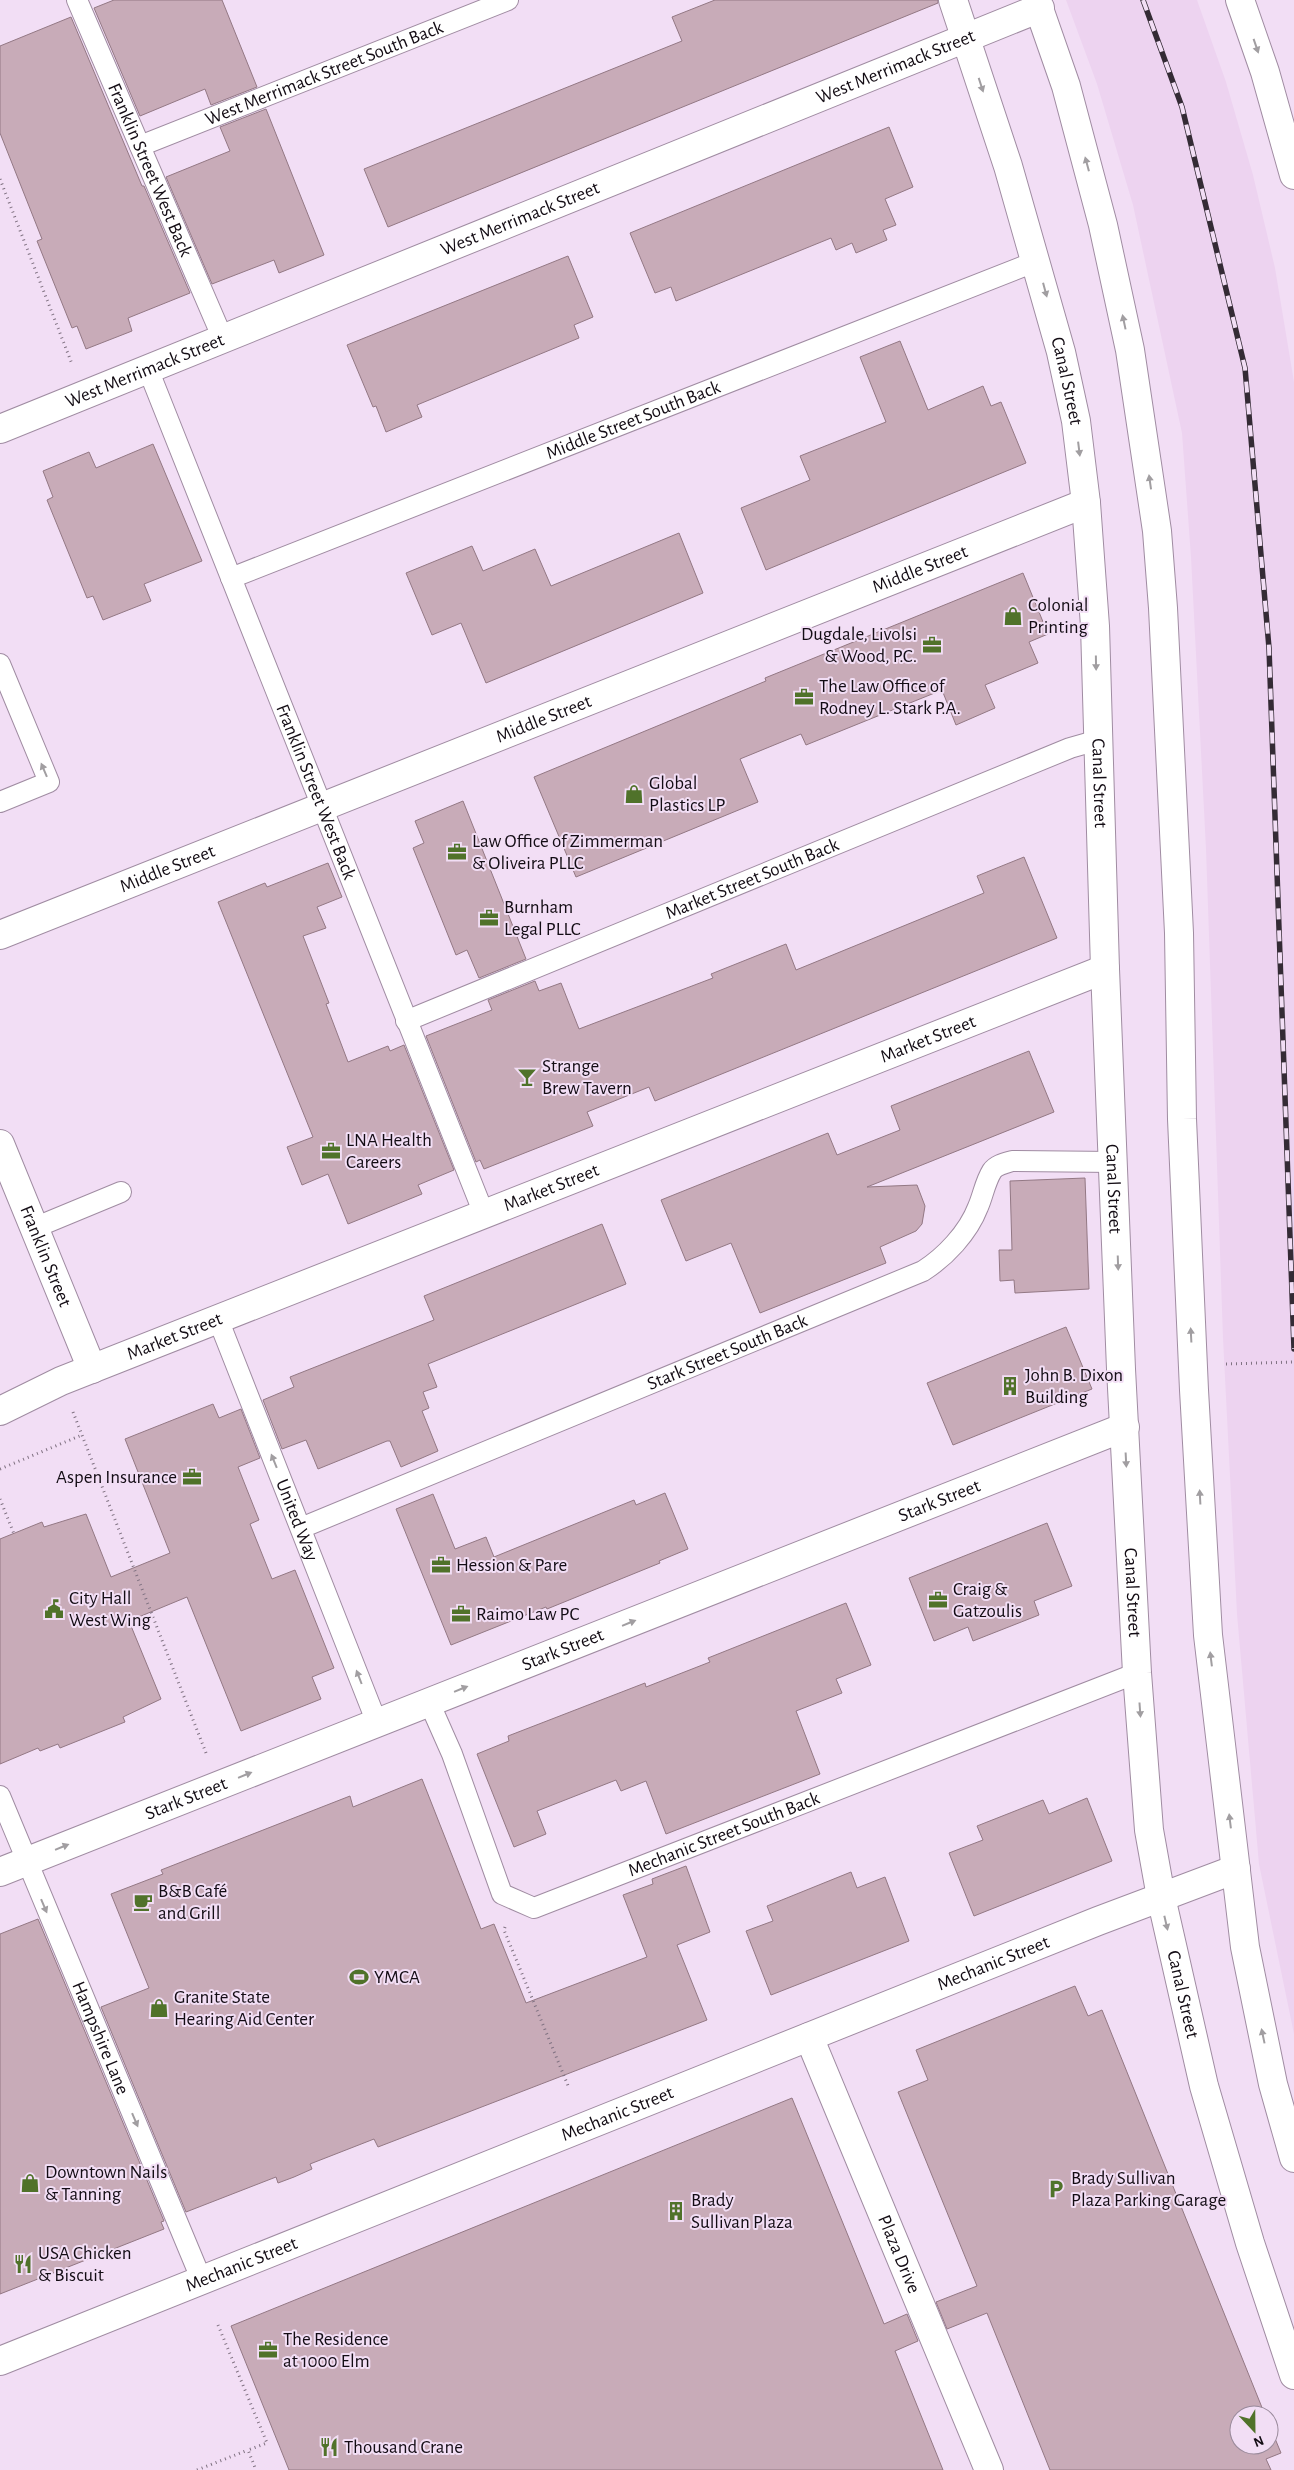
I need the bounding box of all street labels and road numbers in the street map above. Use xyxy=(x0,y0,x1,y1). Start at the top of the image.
street label: West Merrimack Street South Back xyxy=(202,17,446,129)
street label: West Merrimack Street xyxy=(813,26,977,107)
street label: Franklin Street West Back xyxy=(104,80,196,260)
street label: West Merrimack Street xyxy=(438,178,602,259)
street label: West Merrimack Street xyxy=(63,330,227,411)
street label: Canal Street xyxy=(1048,335,1086,426)
street label: Middle Street South Back xyxy=(543,377,723,463)
street label: Middle Street xyxy=(870,542,970,597)
street label: Middle Street xyxy=(493,691,594,746)
street label: Franklin Street West Back xyxy=(273,701,360,882)
street label: Canal Street xyxy=(1089,738,1110,828)
street label: Market Street South Back xyxy=(663,835,842,923)
street label: Middle Street xyxy=(117,841,218,896)
street label: Market Street xyxy=(878,1012,978,1066)
street label: Canal Street xyxy=(1103,1144,1125,1234)
street label: Market Street xyxy=(501,1160,602,1215)
street label: Franklin Street xyxy=(17,1203,75,1309)
street label: Market Street xyxy=(124,1309,225,1364)
street label: Stark Street South Back xyxy=(644,1310,810,1393)
street label: United Way xyxy=(272,1476,322,1564)
street label: Stark Street xyxy=(896,1476,983,1525)
street label: Canal Street xyxy=(1121,1547,1145,1638)
street label: Stark Street xyxy=(519,1625,606,1674)
street label: Stark Street xyxy=(142,1774,230,1823)
street label: Mechanic Street South Back xyxy=(625,1788,822,1880)
street label: Mechanic Street xyxy=(935,1932,1052,1994)
street label: Canal Street xyxy=(1164,1948,1202,2040)
street label: Hampshire Lane xyxy=(69,1978,133,2097)
street label: Mechanic Street xyxy=(559,2083,676,2145)
street label: Plaza Drive xyxy=(875,2212,924,2296)
street label: Mechanic Street xyxy=(183,2233,300,2295)

